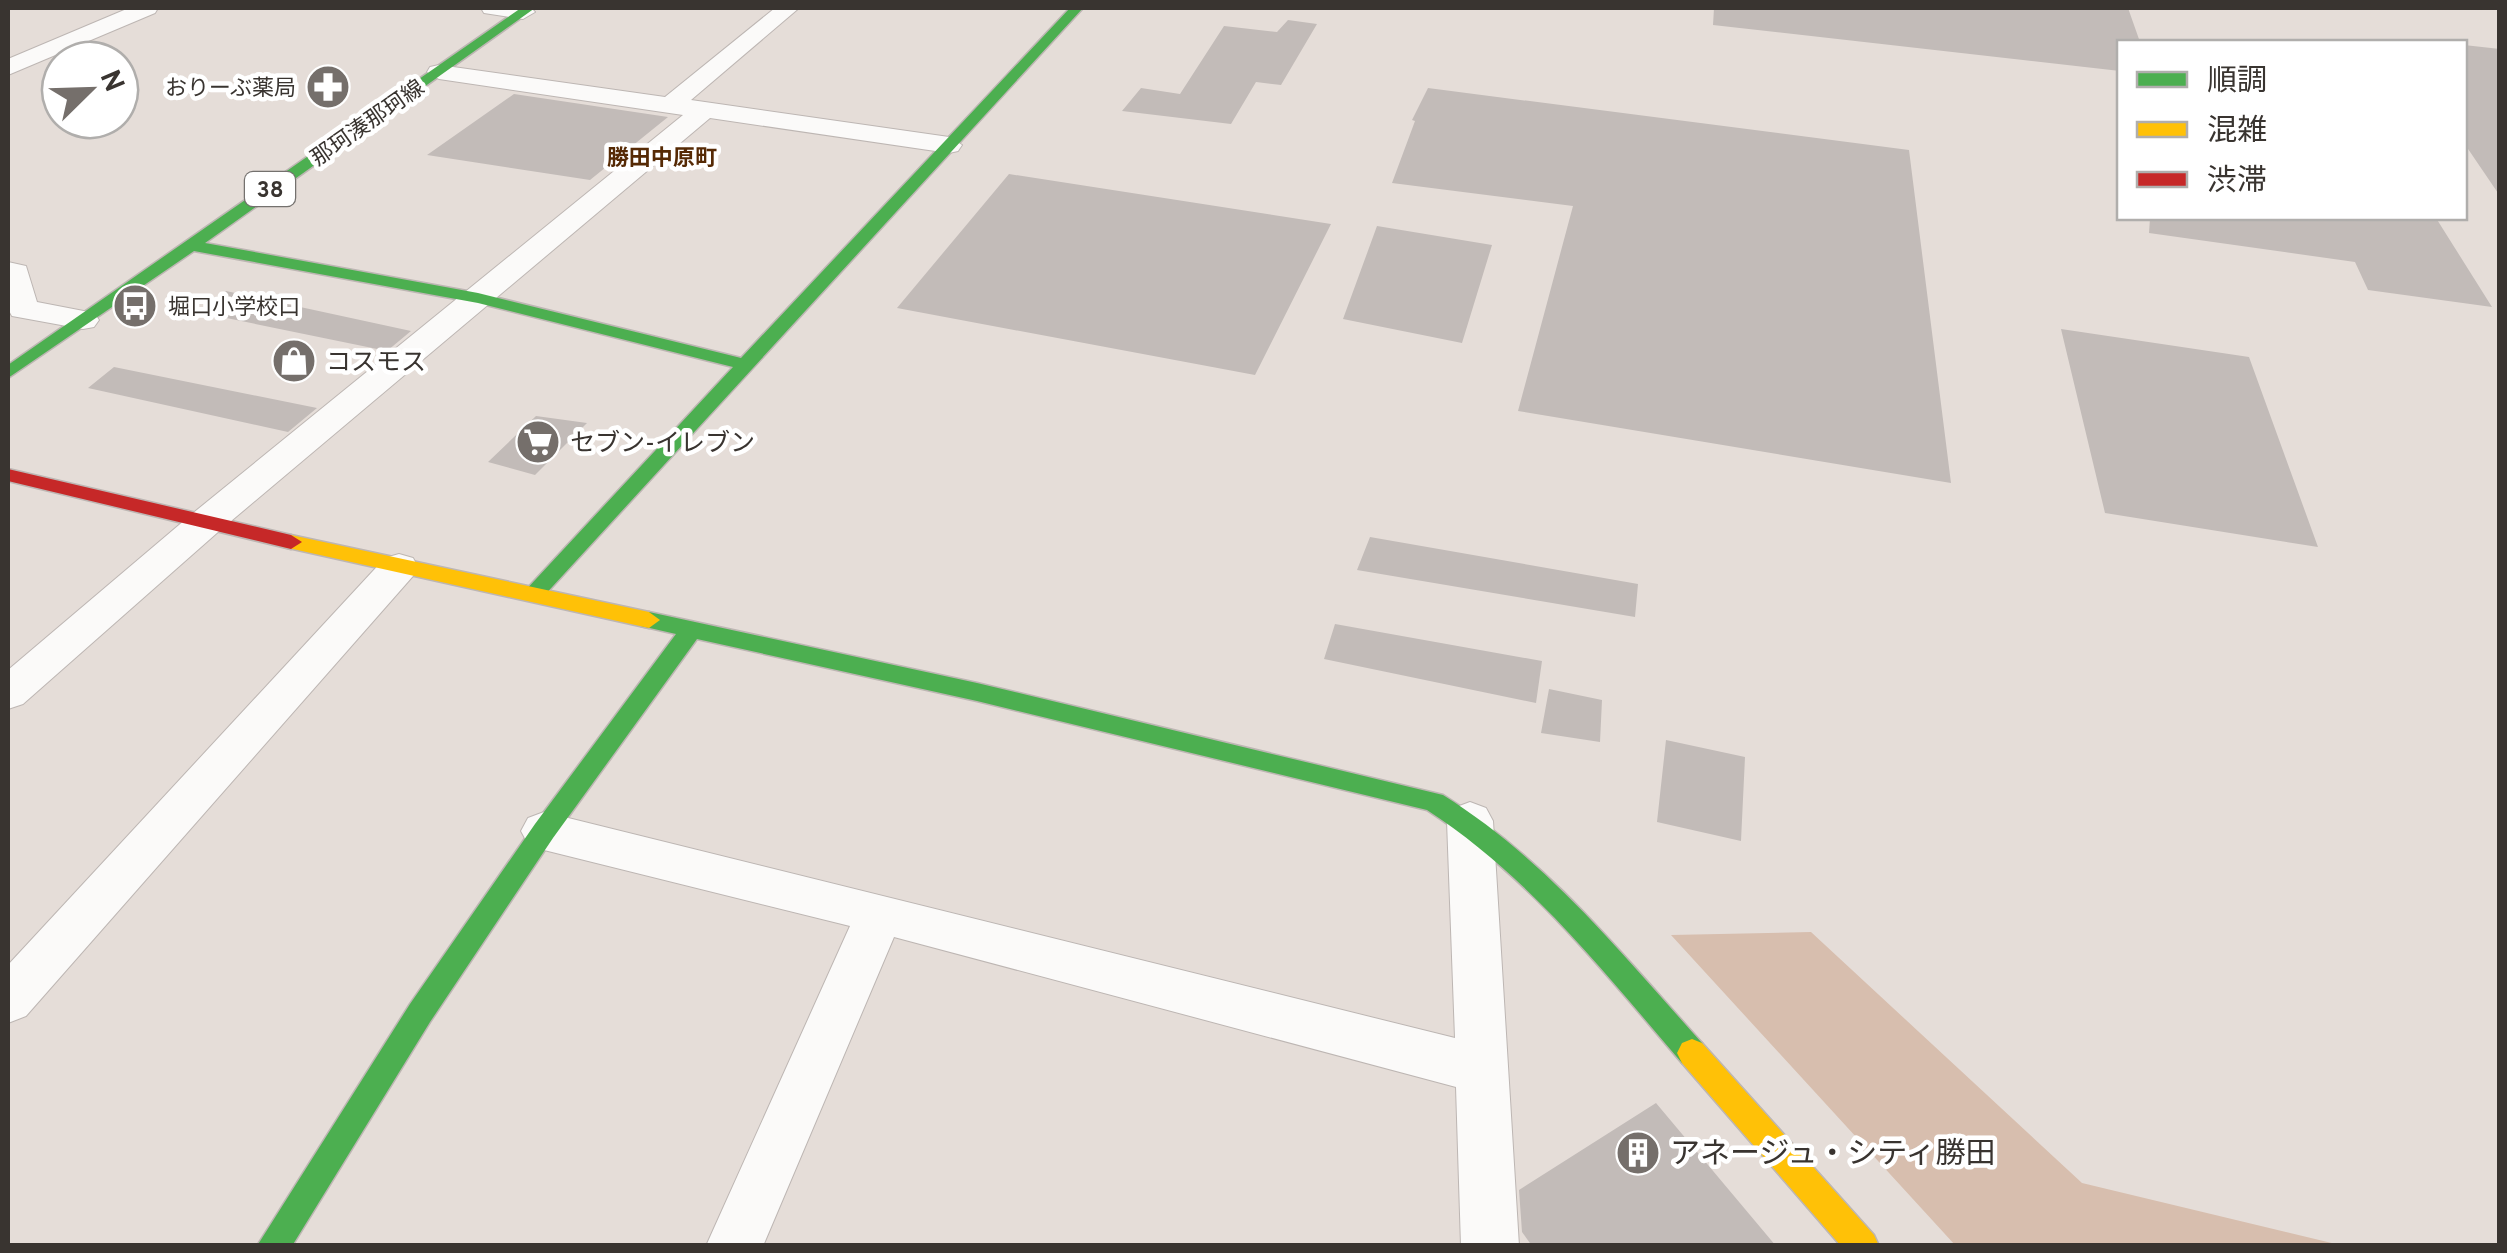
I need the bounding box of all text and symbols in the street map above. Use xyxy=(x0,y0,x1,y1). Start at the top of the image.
north arrow xyxy=(40,40,140,140)
legend xyxy=(2117,40,2467,220)
pharmacy icon: おりーぶ薬局 xyxy=(305,64,351,110)
text: 順調 xyxy=(2207,64,2267,101)
text: N xyxy=(90,65,131,98)
street label: 那珂湊那珂線 xyxy=(307,75,430,173)
place label: おりーぶ薬局 xyxy=(165,76,296,103)
text: 混雑 xyxy=(2207,114,2267,151)
district label: 勝田中原町 xyxy=(607,146,717,173)
text: 渋滞 xyxy=(2207,164,2267,201)
road number: 38 xyxy=(245,172,295,206)
bus stop icon: 堀口小学校口 xyxy=(112,283,158,329)
place label: 堀口小学校口 xyxy=(168,295,300,322)
shop icon: コスモス xyxy=(271,338,317,384)
place label: コスモス xyxy=(326,348,426,380)
supermarket icon: セブン-イレブン xyxy=(515,419,561,465)
place label: セブン-イレブン xyxy=(570,429,755,461)
building icon: アネージュ・シティ勝田 xyxy=(1615,1130,1661,1176)
place label: アネージュ・シティ勝田 xyxy=(1670,1137,1996,1174)

